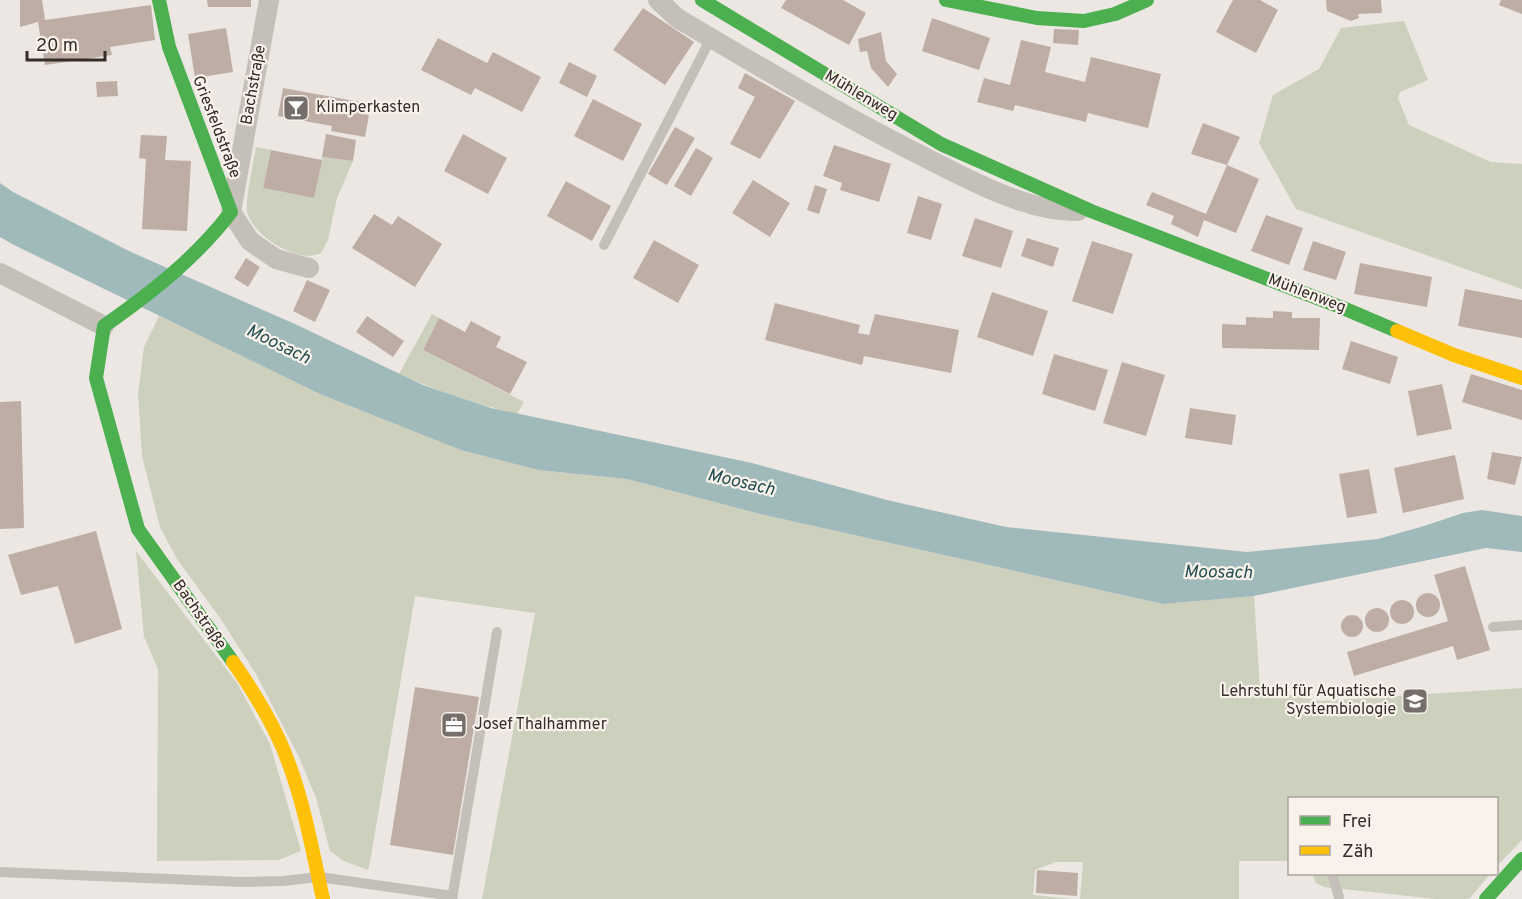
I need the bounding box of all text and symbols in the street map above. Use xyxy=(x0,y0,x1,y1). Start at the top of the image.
scale bar xyxy=(27,24,105,62)
text: 20 m xyxy=(36,35,78,58)
street label: Bachstraße xyxy=(237,43,271,127)
street label: Mühlenweg xyxy=(821,66,901,126)
street label: Griesfeldstraße xyxy=(187,73,245,181)
bar icon: Klimperkasten xyxy=(281,93,311,123)
place label: Klimperkasten xyxy=(316,98,420,118)
street label: Mühlenweg xyxy=(1265,270,1349,318)
water label: Moosach xyxy=(242,320,314,370)
water label: Moosach xyxy=(705,464,777,502)
water label: Moosach xyxy=(1184,561,1253,585)
street label: Bachstraße xyxy=(168,576,230,654)
place label: Lehrstuhl für Aquatische Systembiologie xyxy=(1221,682,1396,720)
school or university icon: Lehrstuhl für Aquatische Systembiologie xyxy=(1400,686,1430,716)
office icon: Josef Thalhammer xyxy=(439,710,469,740)
place label: Josef Thalhammer xyxy=(474,715,607,735)
legend xyxy=(1288,797,1498,875)
text: Frei xyxy=(1342,811,1372,834)
text: Zäh xyxy=(1342,841,1373,864)

